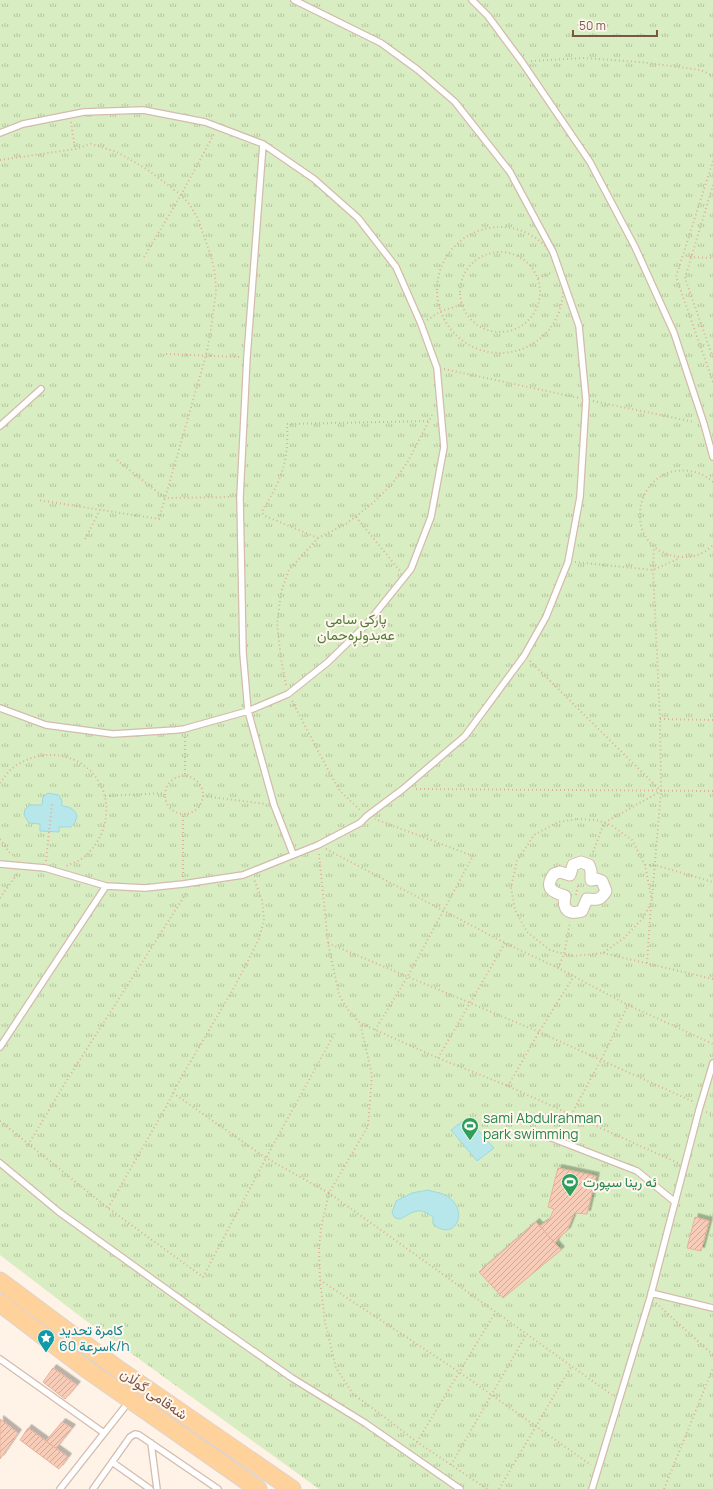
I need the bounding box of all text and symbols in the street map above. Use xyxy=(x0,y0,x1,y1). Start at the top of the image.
scale bar xyxy=(573,12,657,38)
text: 50 m xyxy=(579,17,606,34)
park label: پارکی سامی عەبدولڕەحمان xyxy=(317,609,395,647)
place label: sami Abdulrahman park swimming xyxy=(483,1108,602,1143)
sports icon: sami Abdulrahman park swimming xyxy=(460,1116,480,1141)
sports icon: ئه رينا سپورت xyxy=(560,1172,580,1197)
place label: ئه رينا سپورت xyxy=(583,1172,657,1192)
place label: كامرة تحديد سرعة 60k/h xyxy=(59,1320,130,1355)
place icon: كامرة تحديد سرعة 60k/h xyxy=(36,1328,56,1353)
street label: شەقامی گوڵان xyxy=(117,1363,192,1424)

